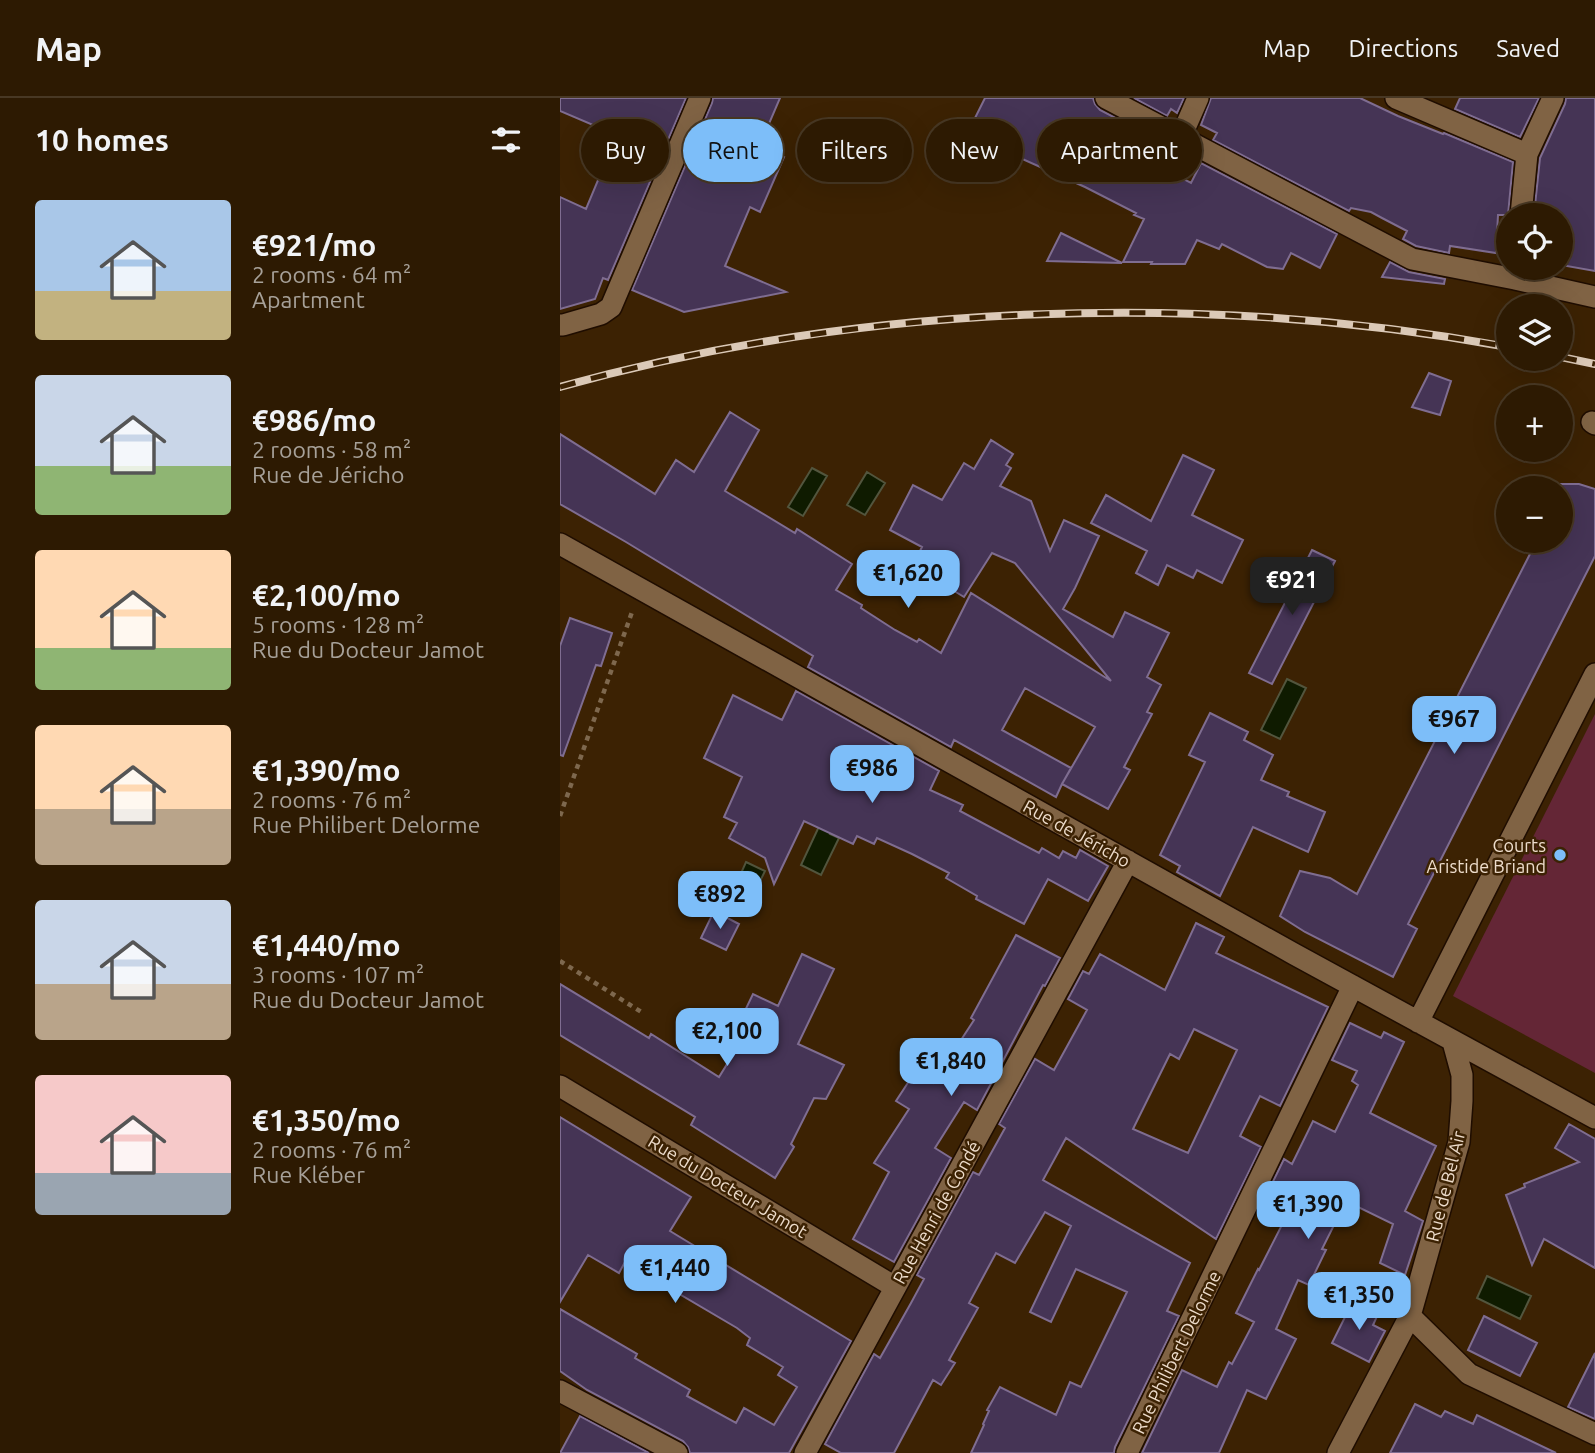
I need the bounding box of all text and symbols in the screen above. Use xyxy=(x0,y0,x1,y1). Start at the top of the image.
text: Map xyxy=(35,30,102,67)
text: Map xyxy=(1263,35,1310,62)
text: Directions xyxy=(1348,35,1458,62)
text: Saved xyxy=(1496,35,1560,62)
chip: Buy xyxy=(581,119,669,182)
chip: Rent xyxy=(683,119,783,182)
chip: Filters xyxy=(797,119,912,182)
chip: New xyxy=(926,119,1023,182)
chip: Apartment xyxy=(1037,119,1202,182)
icon: filters xyxy=(487,121,525,159)
text: 10 homes xyxy=(35,123,169,157)
map controls xyxy=(1496,203,1573,553)
button: locate xyxy=(1496,203,1573,280)
icon: home xyxy=(91,228,175,312)
text: €921/mo xyxy=(252,228,376,262)
text: 2 rooms · 64 m² xyxy=(252,262,411,287)
text: Apartment xyxy=(252,287,365,312)
button: layers xyxy=(1496,294,1573,371)
button: + xyxy=(1496,385,1573,462)
icon: home xyxy=(91,403,175,487)
text: €986/mo xyxy=(252,403,376,437)
text: 2 rooms · 58 m² xyxy=(252,437,411,462)
text: Rue de Jéricho xyxy=(252,462,404,487)
button: − xyxy=(1496,476,1573,553)
pin: €1,620 xyxy=(851,550,965,610)
pin: €921 xyxy=(1251,558,1333,617)
text: €1,620 xyxy=(873,560,943,585)
text: €921 xyxy=(1266,567,1318,592)
icon: home xyxy=(91,578,175,662)
text: €2,100/mo xyxy=(252,578,401,612)
text: 5 rooms · 128 m² xyxy=(252,612,424,637)
text: Rue du Docteur Jamot xyxy=(252,637,484,662)
pin: €967 xyxy=(1413,696,1495,756)
text: €967 xyxy=(1428,706,1480,731)
pin: €986 xyxy=(831,746,913,805)
icon: home xyxy=(91,753,175,837)
text: €1,390/mo xyxy=(252,753,401,787)
text: €986 xyxy=(846,755,898,780)
text: 2 rooms · 76 m² xyxy=(252,787,411,812)
street label: Rue de Jéricho xyxy=(1020,795,1134,871)
text: Rue Philibert Delorme xyxy=(252,812,480,837)
place label: Courts Aristide Briand xyxy=(1427,835,1546,876)
marker: Courts Aristide Briand xyxy=(1552,847,1568,863)
pin: €892 xyxy=(679,872,761,931)
text: €892 xyxy=(694,881,746,906)
icon: home xyxy=(91,928,175,1012)
text: €1,440/mo xyxy=(252,928,401,962)
text: 3 rooms · 107 m² xyxy=(252,962,424,987)
text: Rue du Docteur Jamot xyxy=(252,987,484,1012)
pin: €2,100 xyxy=(670,1009,784,1068)
text: €2,100 xyxy=(692,1018,762,1043)
pin: €1,840 xyxy=(894,1038,1008,1098)
text: €1,840 xyxy=(916,1048,986,1073)
icon: home xyxy=(91,1103,175,1187)
text: €1,350/mo xyxy=(252,1103,401,1137)
street label: Rue de Bel Air xyxy=(1422,1128,1468,1243)
street label: Rue du Docteur Jamot xyxy=(645,1131,811,1241)
text: 2 rooms · 76 m² xyxy=(252,1137,411,1162)
street label: Rue Henri de Condé xyxy=(888,1137,984,1287)
text: Rue Kléber xyxy=(252,1162,365,1187)
pin: €1,390 xyxy=(1251,1182,1365,1241)
text: €1,390 xyxy=(1273,1191,1343,1216)
pin: €1,440 xyxy=(618,1246,732,1305)
text: €1,440 xyxy=(640,1255,710,1280)
street label: Rue Philibert Delorme xyxy=(1128,1267,1224,1437)
pin: €1,350 xyxy=(1302,1272,1416,1332)
text: €1,350 xyxy=(1324,1282,1394,1307)

